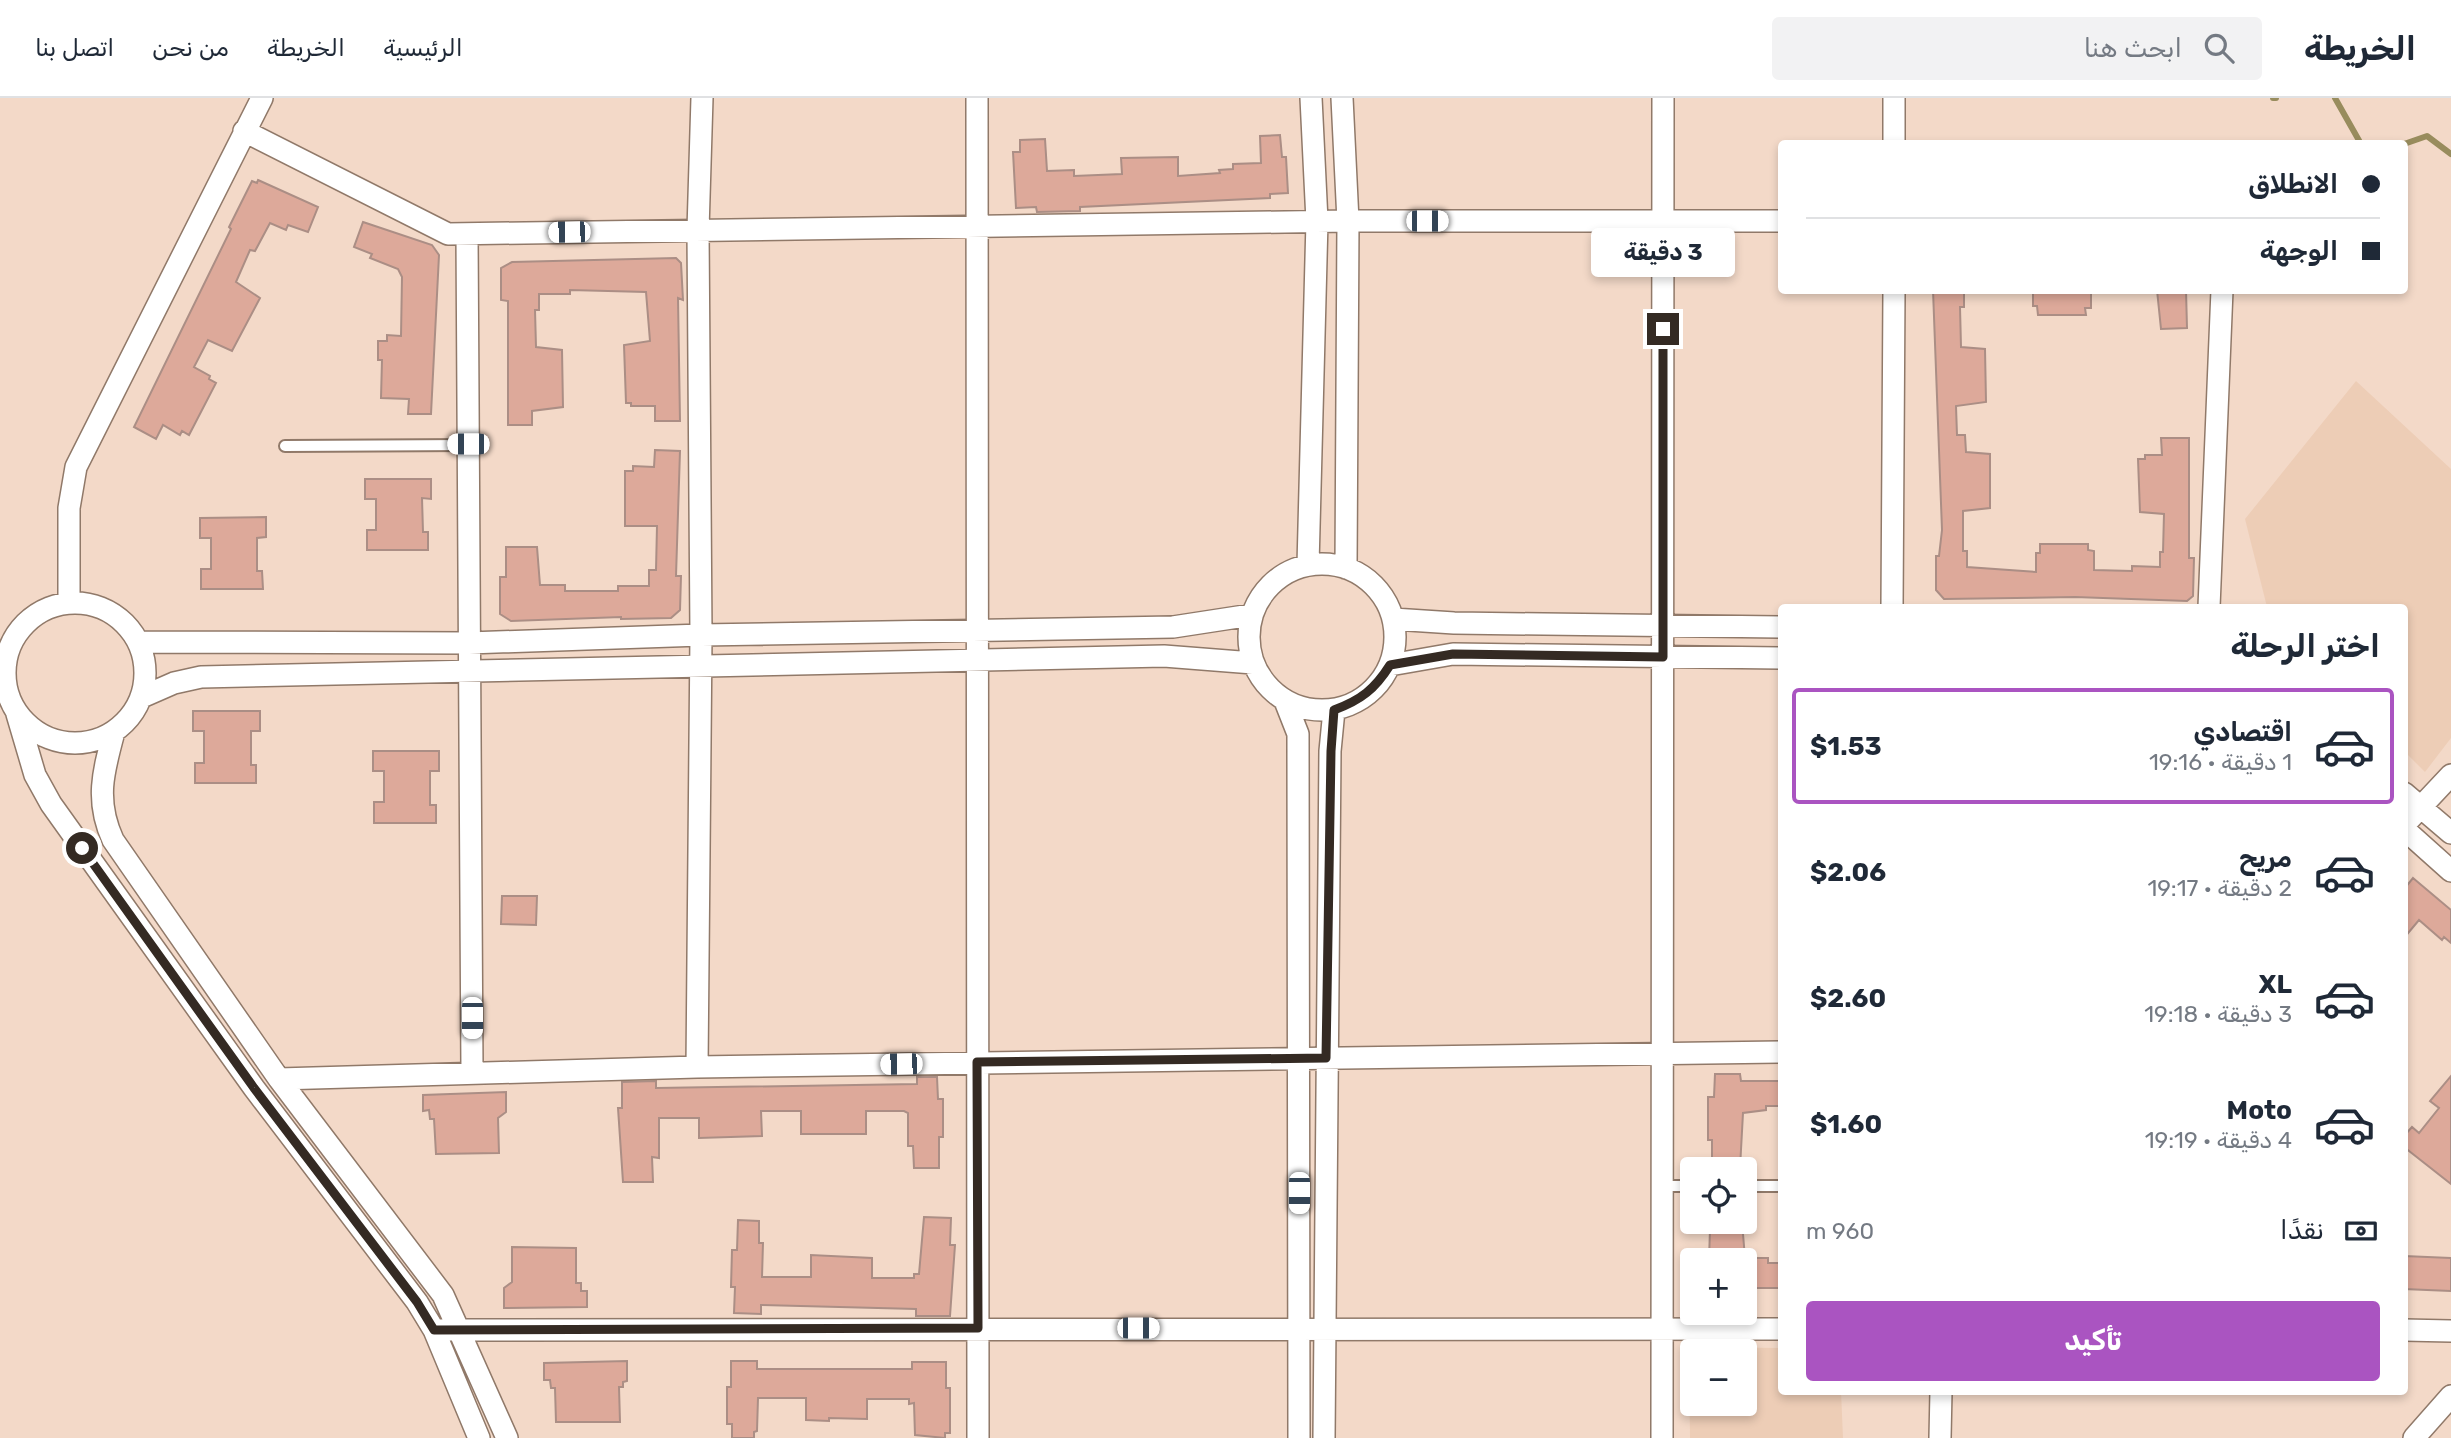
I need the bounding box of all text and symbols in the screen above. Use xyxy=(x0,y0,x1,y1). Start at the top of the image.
search box xyxy=(1772,17,2262,80)
icon: search xyxy=(2200,29,2238,67)
text: الخريطة xyxy=(2304,29,2416,68)
text: ابحث هنا xyxy=(2084,33,2182,64)
text: اتصل بنا xyxy=(35,34,114,62)
text: من نحن xyxy=(152,34,229,62)
text: الخريطة xyxy=(267,34,345,62)
text: الرئيسية xyxy=(383,34,463,62)
text: الانطلاق xyxy=(2248,169,2338,200)
car xyxy=(1407,211,1449,232)
car xyxy=(548,221,591,243)
callout: 3 دقيقة xyxy=(1591,228,1735,276)
text: الوجهة xyxy=(2260,236,2338,267)
text: 3 دقيقة xyxy=(1623,238,1703,266)
route end xyxy=(1647,313,1679,345)
car xyxy=(448,434,490,455)
text: اختر الرحلة xyxy=(2230,627,2380,665)
icon: car xyxy=(2313,715,2376,778)
text: اقتصادي xyxy=(2193,717,2292,748)
text: $1.53 xyxy=(1810,731,1882,762)
text: 1 دقيقة · 19:16 xyxy=(2149,748,2292,776)
route start xyxy=(66,832,98,864)
icon: car xyxy=(2313,841,2376,904)
text: مريح xyxy=(2239,843,2292,874)
text: $2.06 xyxy=(1810,857,1886,888)
text: 2 دقيقة · 19:17 xyxy=(2147,874,2292,902)
icon: car xyxy=(2313,967,2376,1030)
text: XL xyxy=(2259,969,2292,1000)
text: $2.60 xyxy=(1810,983,1886,1014)
car xyxy=(462,997,483,1039)
text: 3 دقيقة · 19:18 xyxy=(2144,1000,2292,1028)
car xyxy=(880,1053,923,1075)
icon: car xyxy=(2313,1093,2376,1156)
text: Moto xyxy=(2227,1095,2292,1126)
text: $1.60 xyxy=(1810,1109,1882,1140)
text: 4 دقيقة · 19:19 xyxy=(2145,1126,2292,1154)
map controls xyxy=(1680,1157,1757,1416)
button: locate xyxy=(1680,1157,1757,1234)
car xyxy=(1289,1172,1310,1214)
icon: cash xyxy=(2342,1212,2380,1250)
text: نقدًا xyxy=(2280,1215,2324,1246)
text: 960 m xyxy=(1806,1217,1874,1245)
button: + xyxy=(1680,1248,1757,1325)
button: تأكيد xyxy=(1806,1301,2380,1381)
car xyxy=(1118,1318,1160,1339)
button: − xyxy=(1680,1339,1757,1416)

